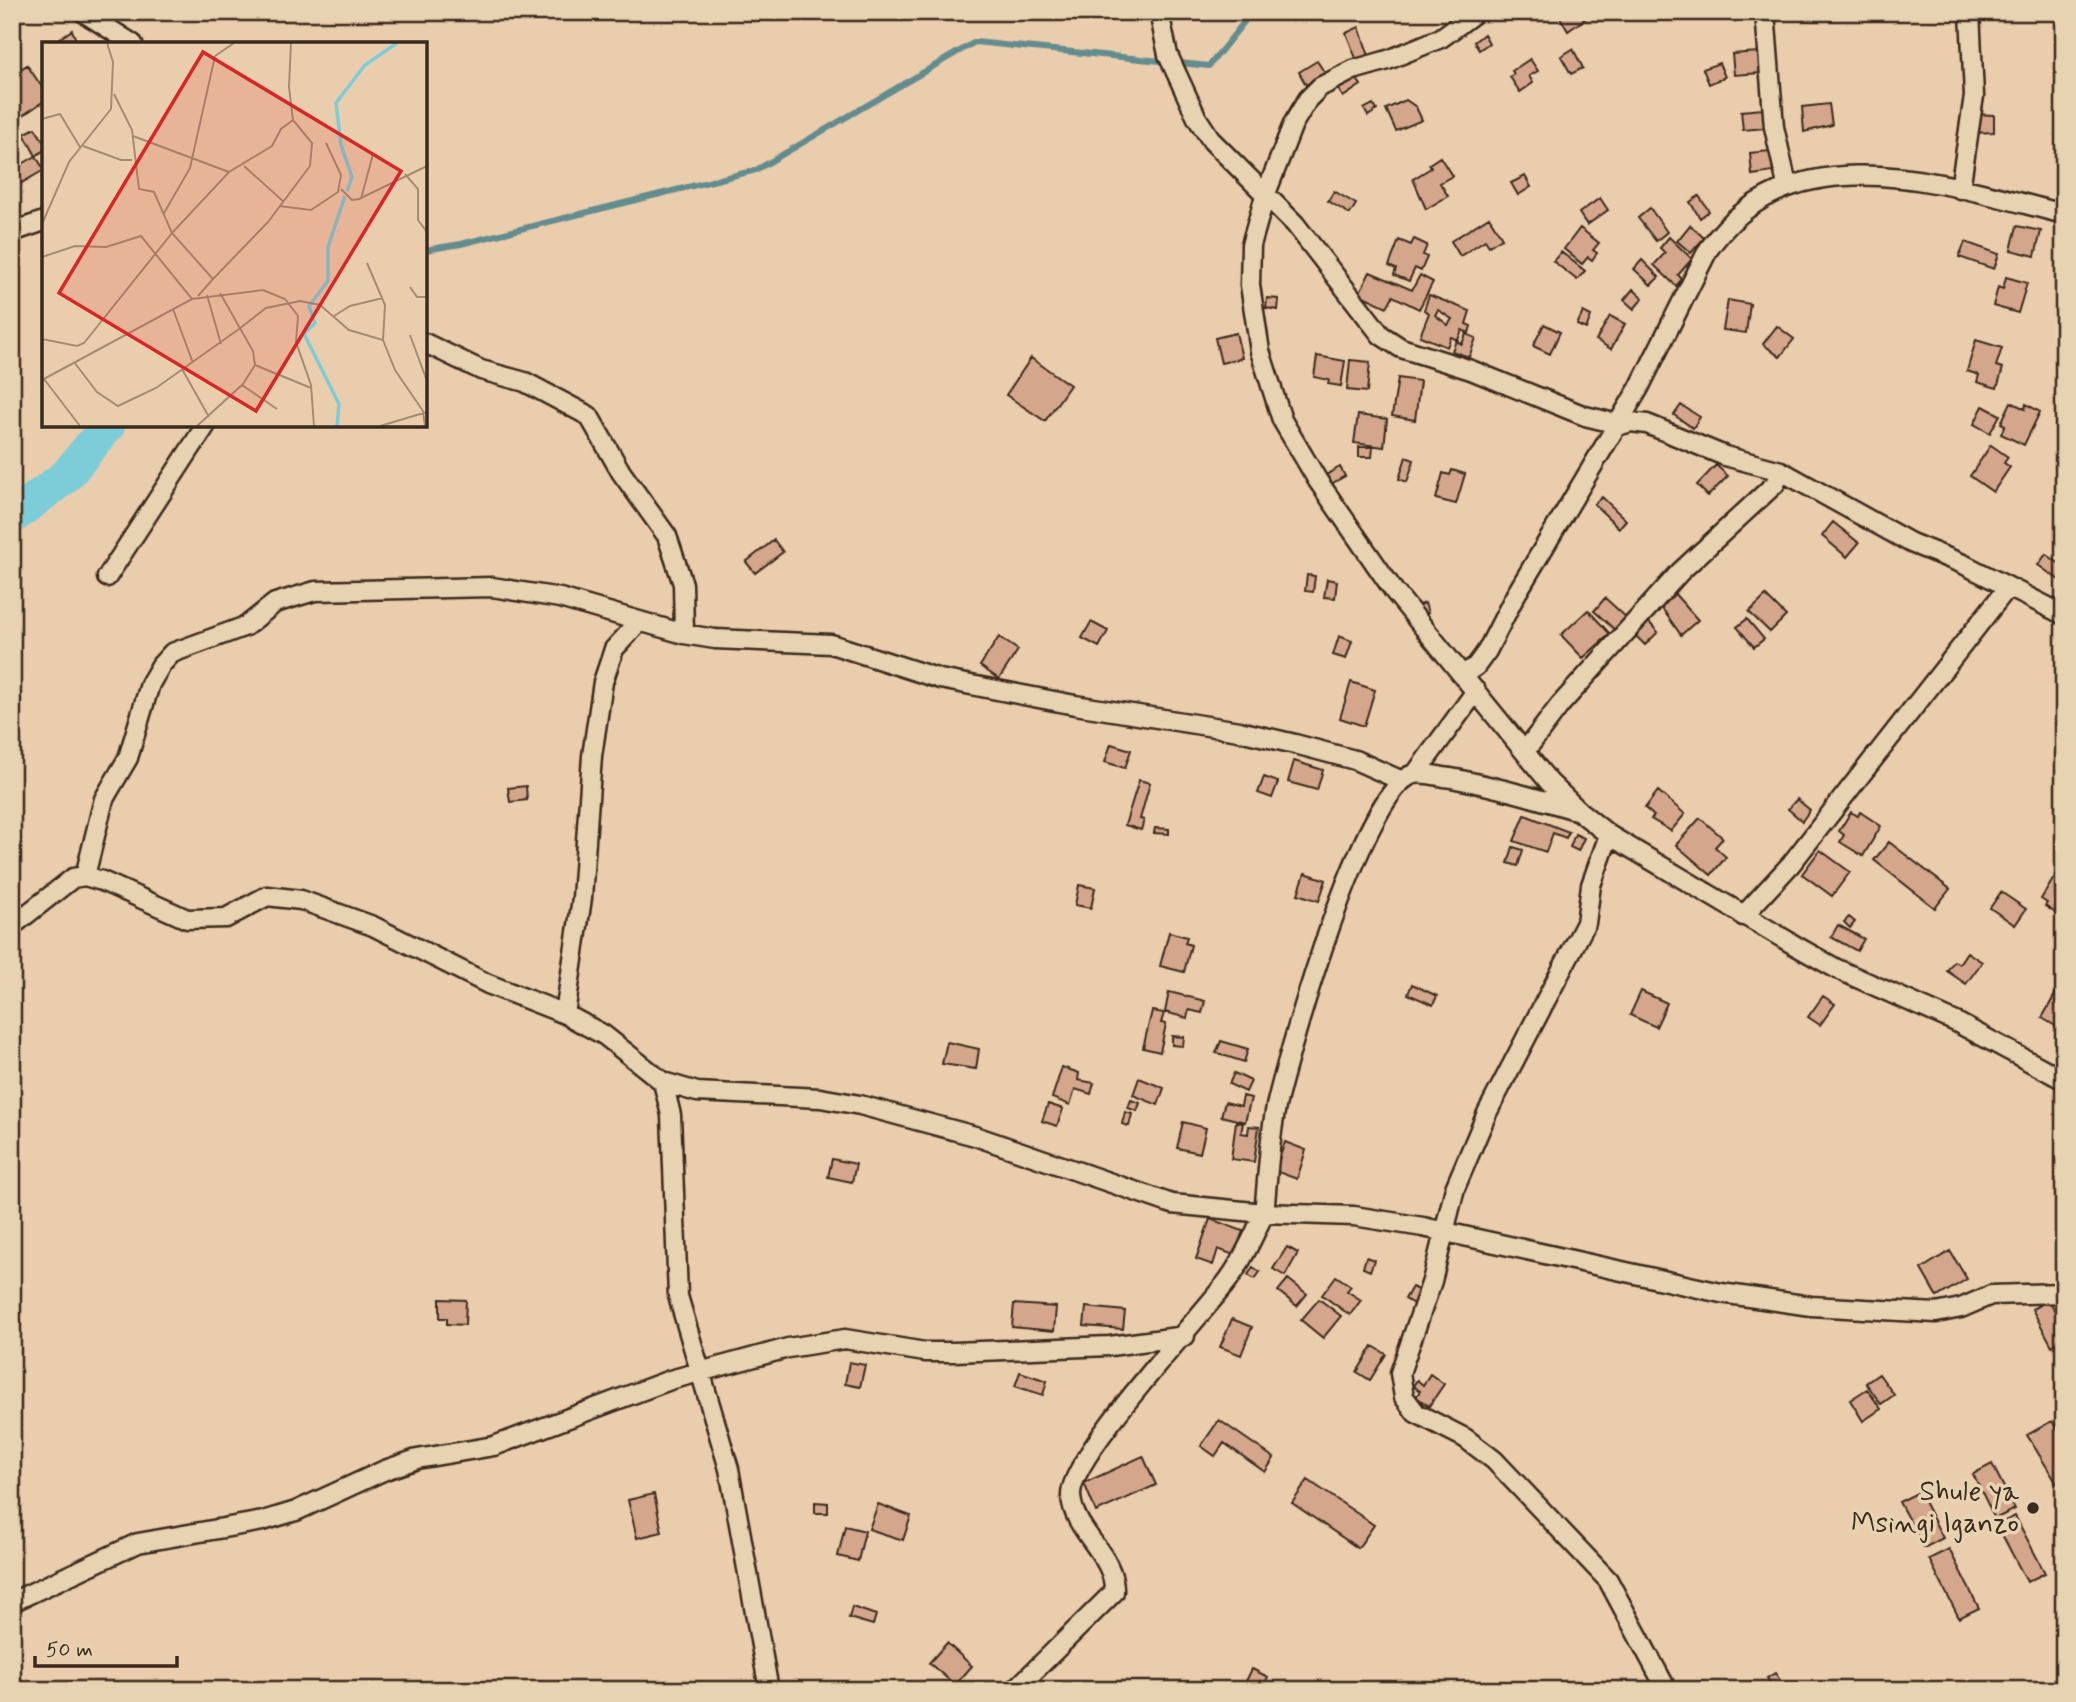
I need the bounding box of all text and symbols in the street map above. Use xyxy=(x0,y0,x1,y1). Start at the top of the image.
inset map xyxy=(42,42,427,427)
place label: Shule ya Msingi Iganzo xyxy=(1851,1474,2019,1543)
marker: Shule ya Msingi Iganzo xyxy=(2025,1500,2041,1516)
scale bar xyxy=(35,1625,177,1669)
text: 50 m xyxy=(46,1636,93,1664)

